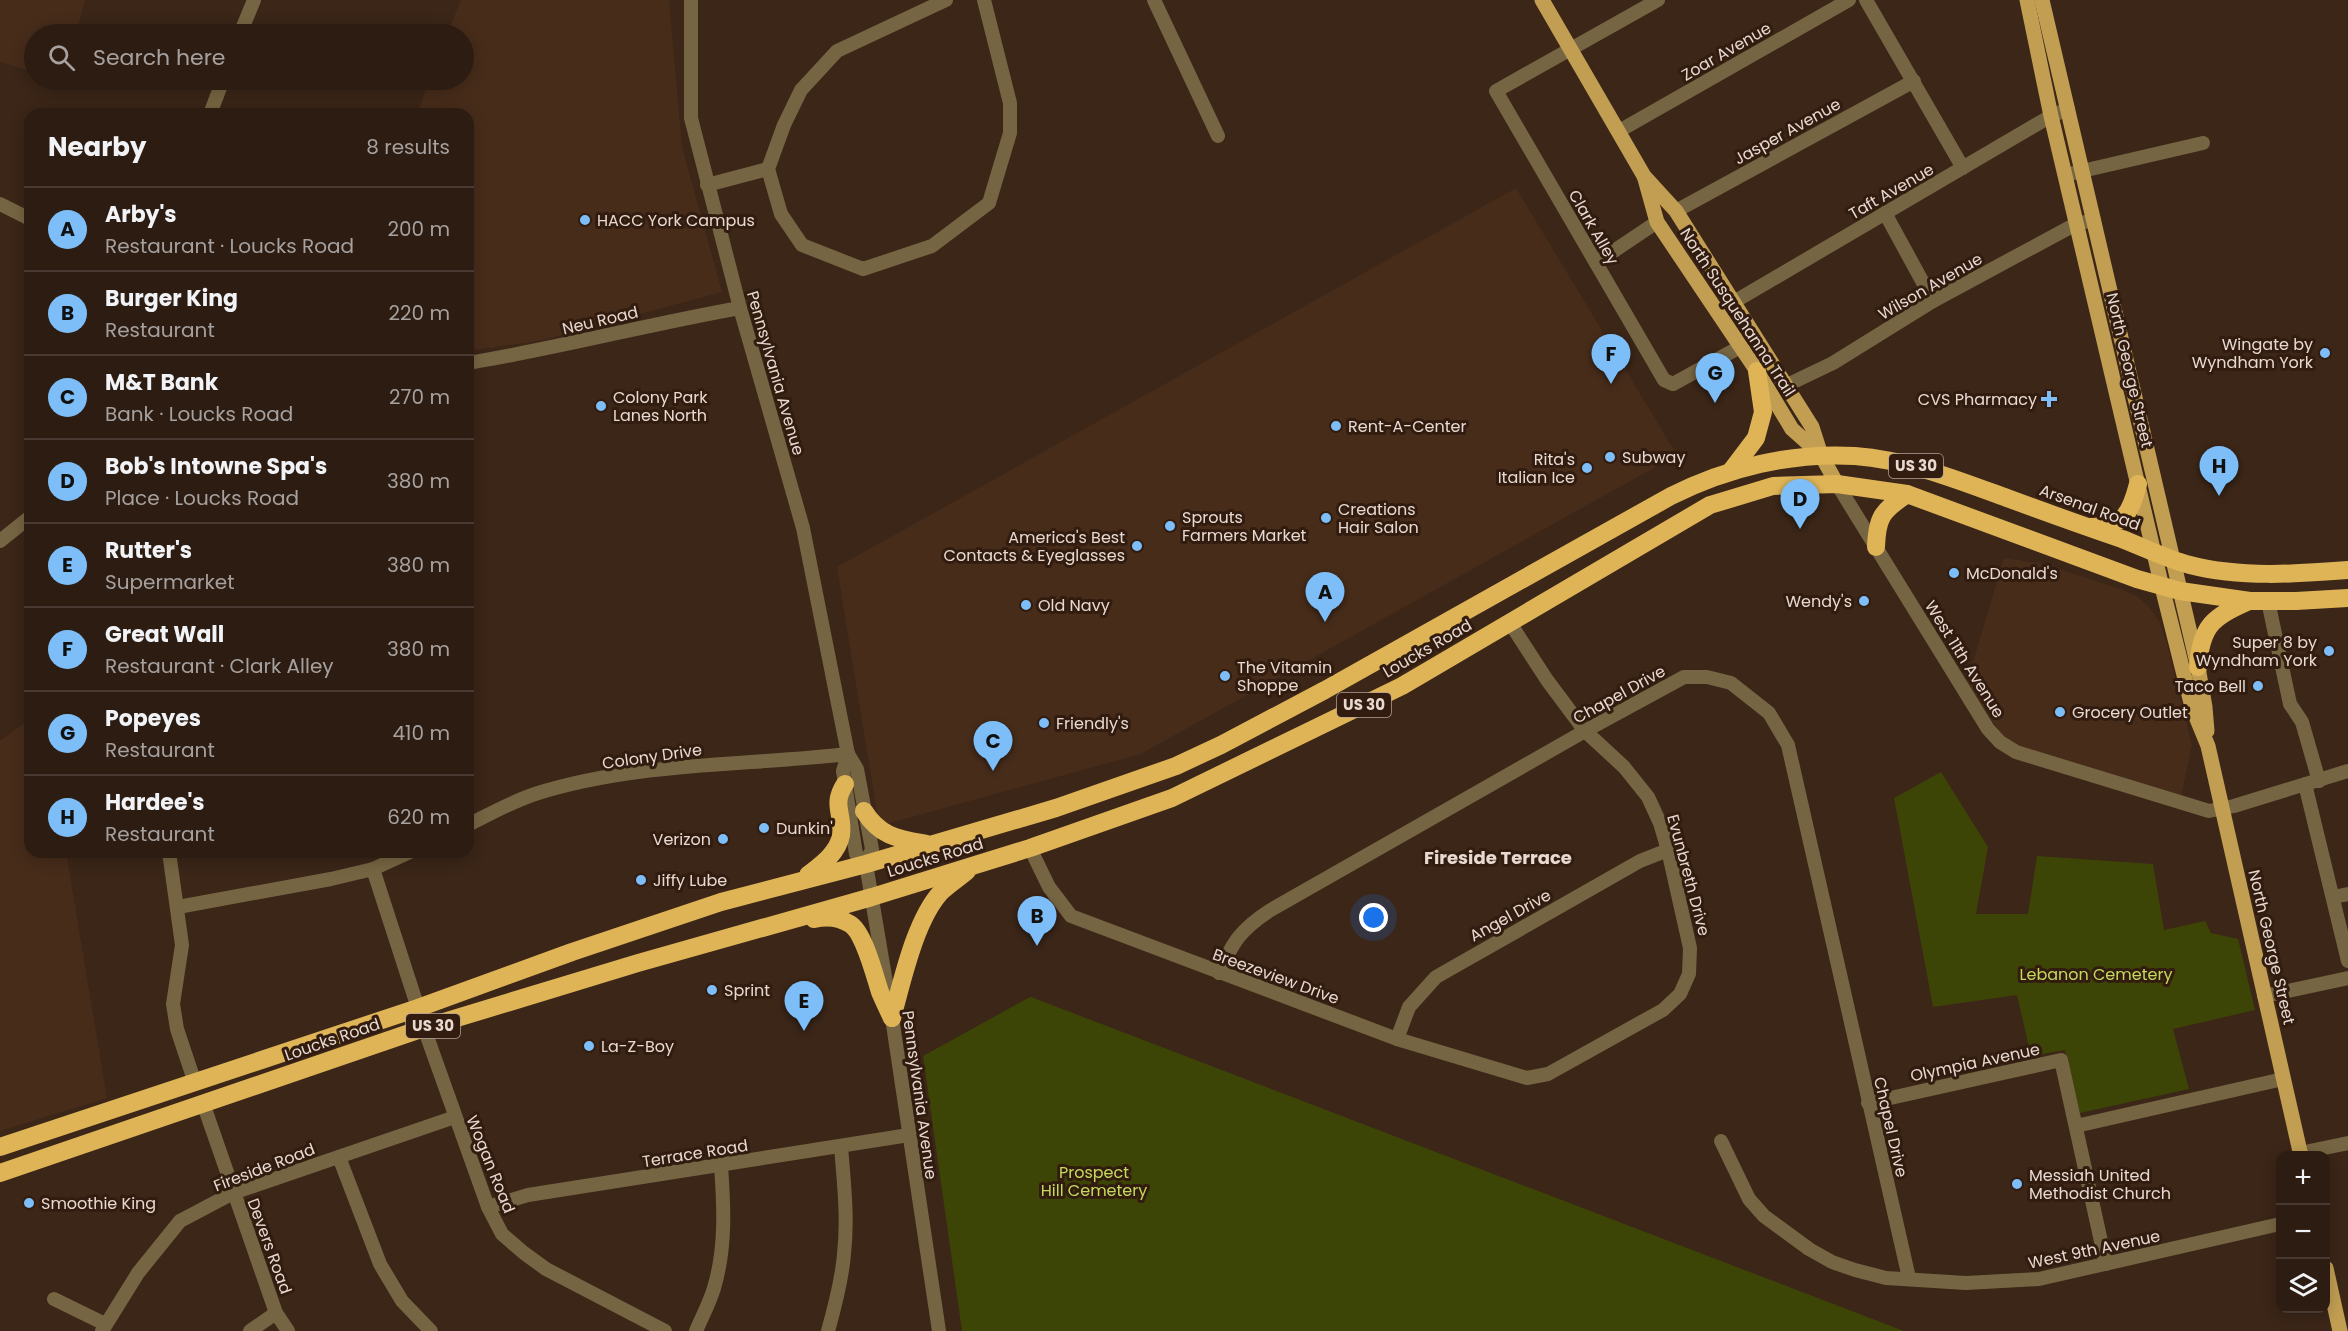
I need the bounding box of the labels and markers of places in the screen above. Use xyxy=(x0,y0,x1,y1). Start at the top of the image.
place label: HACC York Campus xyxy=(597,209,755,232)
marker: HACC York Campus xyxy=(578,213,592,227)
place label: Wingate by Wyndham York xyxy=(2192,333,2314,374)
pin: F xyxy=(1592,334,1630,384)
marker: Wingate by Wyndham York xyxy=(2318,346,2332,360)
pin: G xyxy=(1696,354,1734,403)
place label: Colony Park Lanes North xyxy=(613,386,708,427)
place label: CVS Pharmacy xyxy=(1918,388,2037,411)
marker: CVS Pharmacy xyxy=(2042,392,2056,406)
marker: Colony Park Lanes North xyxy=(594,399,608,413)
place label: Rent-A-Center xyxy=(1348,415,1466,438)
marker: Rent-A-Center xyxy=(1329,419,1343,433)
place label: Subway xyxy=(1622,446,1685,469)
pin: H xyxy=(2200,446,2238,496)
place label: Rita's Italian Ice xyxy=(1498,448,1575,489)
marker: Subway xyxy=(1603,450,1617,464)
marker: Rita's Italian Ice xyxy=(1580,461,1594,475)
pin: D xyxy=(1780,480,1820,529)
place label: Creations Hair Salon xyxy=(1338,498,1419,539)
place label: Sprouts Farmers Market xyxy=(1182,506,1307,547)
marker: Creations Hair Salon xyxy=(1319,511,1333,525)
marker: Sprouts Farmers Market xyxy=(1163,519,1177,533)
place label: America's Best Contacts & Eyeglasses xyxy=(944,526,1125,567)
marker: America's Best Contacts & Eyeglasses xyxy=(1130,539,1144,553)
place label: McDonald's xyxy=(1966,562,2058,585)
marker: McDonald's xyxy=(1947,566,1961,580)
pin: A xyxy=(1306,572,1344,622)
place label: Wendy's xyxy=(1786,590,1852,613)
place label: Old Navy xyxy=(1038,594,1110,617)
marker: Wendy's xyxy=(1857,594,1871,608)
marker: Old Navy xyxy=(1019,598,1033,612)
place label: Super 8 by Wyndham York xyxy=(2196,631,2318,672)
marker: Super 8 by Wyndham York xyxy=(2322,644,2336,658)
place label: The Vitamin Shoppe xyxy=(1237,656,1332,697)
marker: The Vitamin Shoppe xyxy=(1218,669,1232,683)
place label: Taco Bell xyxy=(2175,675,2246,698)
marker: Taco Bell xyxy=(2251,679,2265,693)
place label: Grocery Outlet xyxy=(2072,701,2188,724)
marker: Grocery Outlet xyxy=(2053,705,2067,719)
place label: Friendly's xyxy=(1056,712,1129,735)
marker: Friendly's xyxy=(1037,716,1051,730)
pin: C xyxy=(974,722,1012,771)
place label: Dunkin' xyxy=(776,817,833,840)
marker: Dunkin' xyxy=(757,821,771,835)
place label: Verizon xyxy=(653,828,711,851)
marker: Verizon xyxy=(716,832,730,846)
place label: Jiffy Lube xyxy=(653,869,727,892)
marker: Jiffy Lube xyxy=(634,873,648,887)
pin: B xyxy=(1018,896,1056,946)
place label: Sprint xyxy=(724,979,770,1002)
pin: E xyxy=(784,982,824,1031)
marker: Sprint xyxy=(705,983,719,997)
place label: La-Z-Boy xyxy=(601,1035,674,1058)
marker: La-Z-Boy xyxy=(582,1039,596,1053)
place label: Messiah United Methodist Church xyxy=(2029,1164,2171,1205)
marker: Messiah United Methodist Church xyxy=(2010,1177,2024,1191)
place label: Smoothie King xyxy=(41,1192,156,1215)
marker: Smoothie King xyxy=(22,1196,36,1210)

